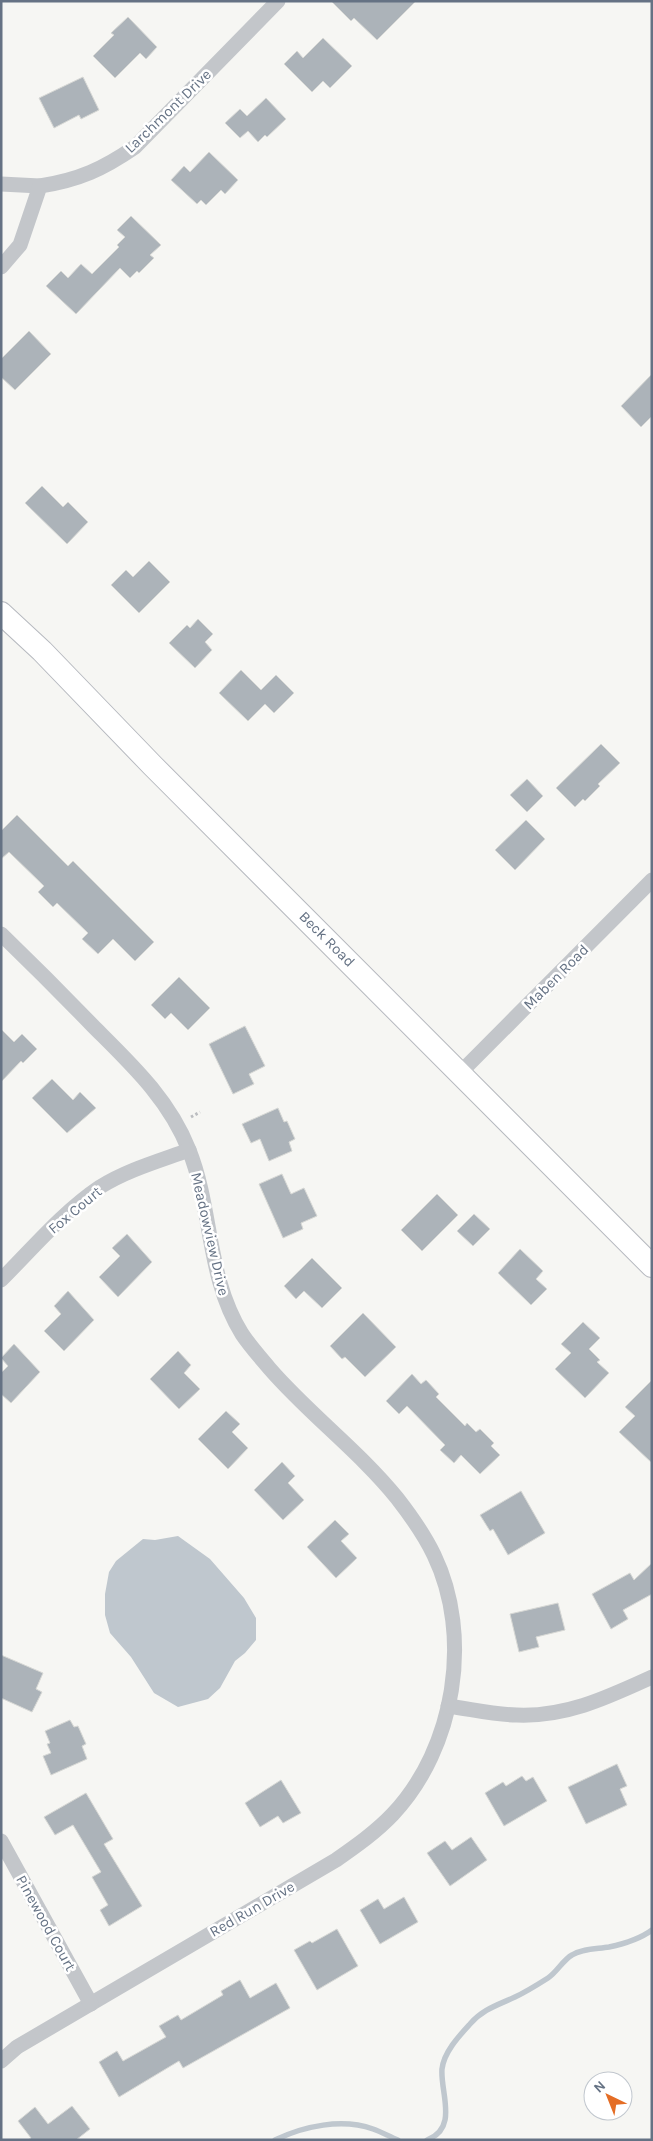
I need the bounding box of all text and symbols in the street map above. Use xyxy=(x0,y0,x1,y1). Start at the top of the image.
street label: Larchmont Drive xyxy=(121,65,215,157)
street label: Beck Road xyxy=(295,907,359,971)
street label: Maben Road xyxy=(520,941,592,1013)
street label: Meadowview Drive xyxy=(187,1171,233,1297)
street label: Fox Court xyxy=(45,1182,106,1238)
street label: Pinewood Court xyxy=(12,1872,80,1974)
street label: Red Run Drive xyxy=(206,1877,298,1941)
north arrow xyxy=(583,2071,633,2121)
text: N xyxy=(590,2077,609,2097)

